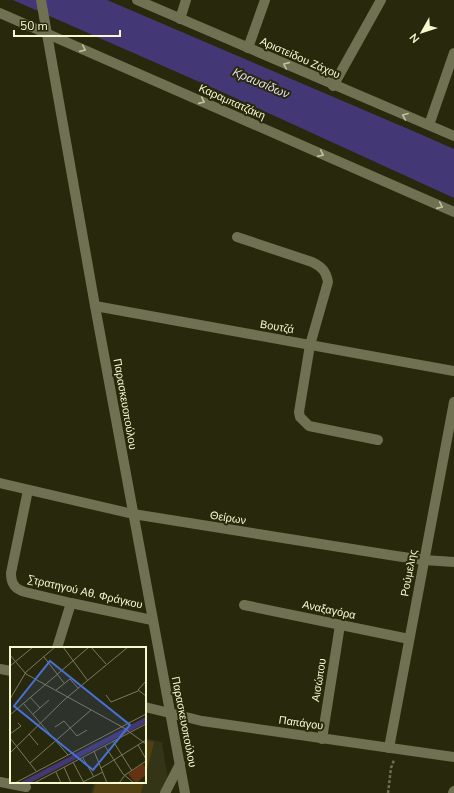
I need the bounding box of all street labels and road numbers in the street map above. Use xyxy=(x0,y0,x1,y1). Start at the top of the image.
street label: Αριστείδου Ζάχου xyxy=(258,34,342,82)
street label: Καραμπατζάκη xyxy=(196,81,268,123)
street label: Βουτζά xyxy=(259,317,296,337)
street label: Παρασκευοπούλου xyxy=(110,357,140,451)
street label: Θείρων xyxy=(209,508,248,528)
street label: Ρούμελης xyxy=(397,548,421,598)
street label: Στρατηγού Αθ. Φράγκου xyxy=(26,571,144,613)
street label: Αναξαγόρα xyxy=(301,597,358,623)
street label: Αισώπου xyxy=(308,657,330,703)
street label: Παρασκευοπούλου xyxy=(168,675,200,769)
street label: Παπάγου xyxy=(278,712,324,734)

